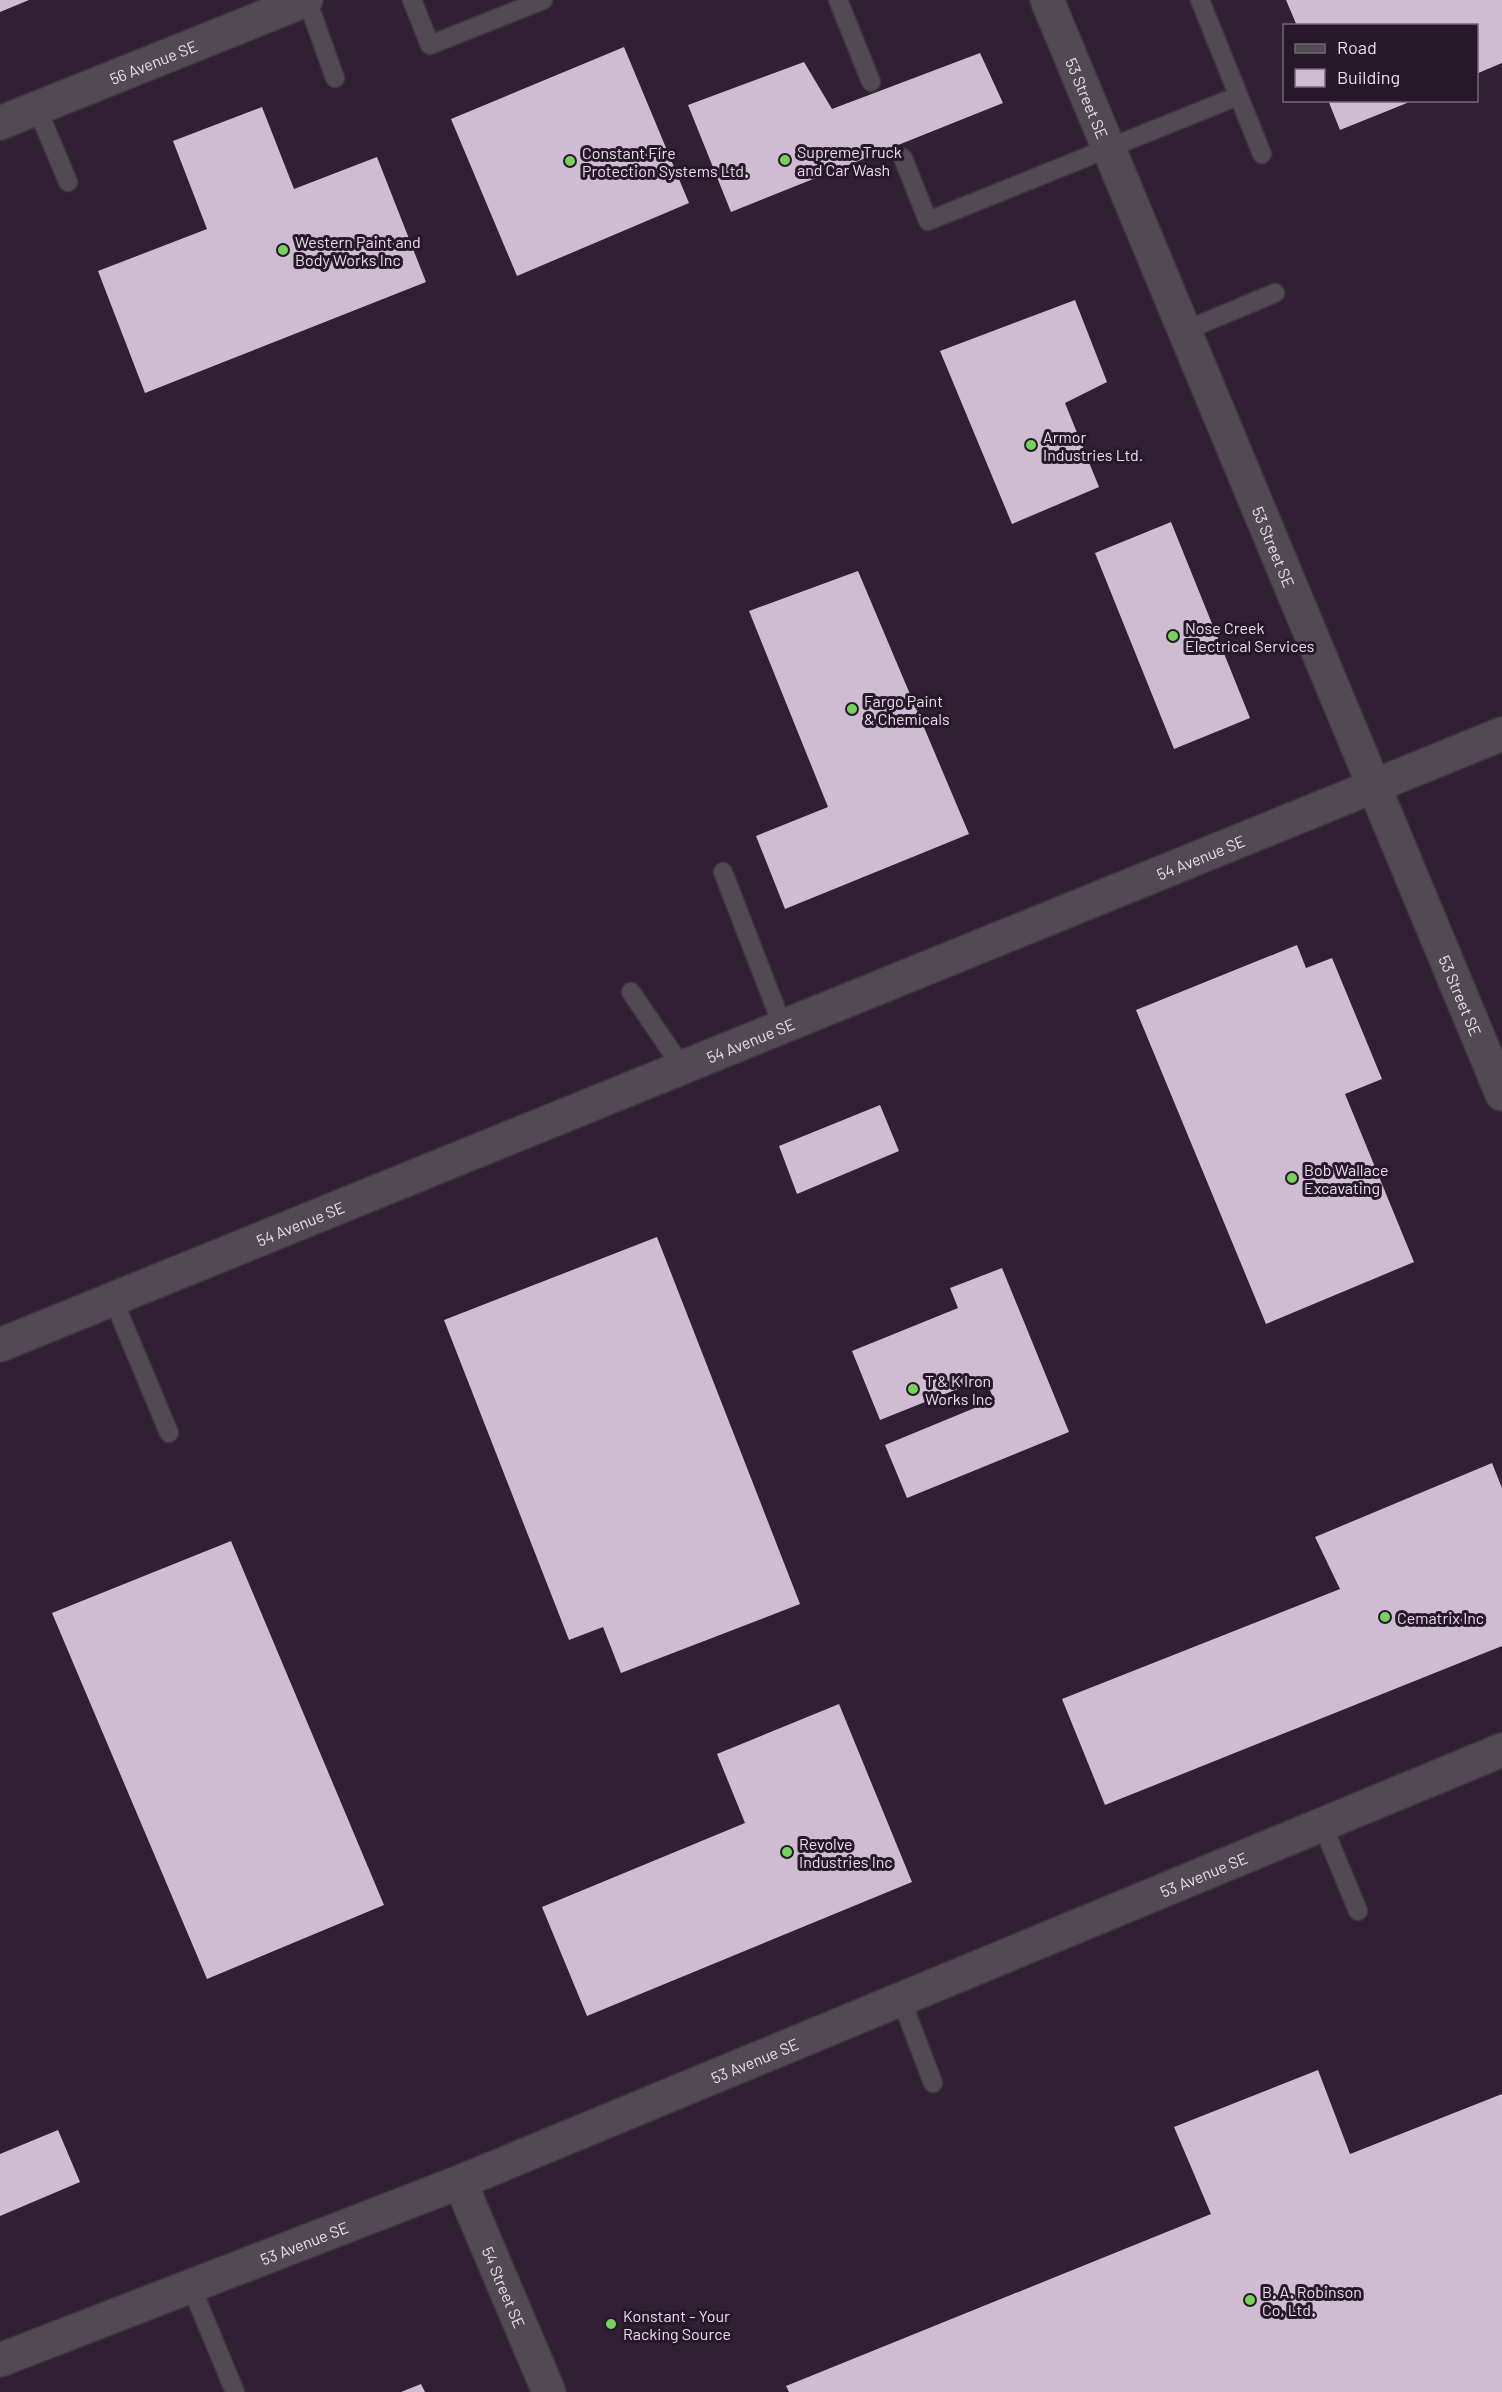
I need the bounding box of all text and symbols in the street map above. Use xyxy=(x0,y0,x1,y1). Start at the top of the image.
legend xyxy=(1283,24,1478,102)
street label: 56 Avenue SE xyxy=(107,35,200,88)
text: Road xyxy=(1337,36,1377,58)
street label: 53 Street SE xyxy=(1062,55,1113,141)
text: Building xyxy=(1337,66,1400,88)
place label: Supreme Truck and Car Wash xyxy=(797,142,902,179)
place label: Constant Fire Protection Systems Ltd. xyxy=(582,143,749,180)
marker: Supreme Truck and Car Wash xyxy=(778,153,792,167)
marker: Constant Fire Protection Systems Ltd. xyxy=(563,154,577,168)
place label: Western Paint and Body Works Inc xyxy=(295,232,421,269)
marker: Western Paint and Body Works Inc xyxy=(276,243,290,257)
place label: Armor Industries Ltd. xyxy=(1043,427,1143,464)
marker: Armor Industries Ltd. xyxy=(1024,438,1038,452)
street label: 53 Street SE xyxy=(1249,503,1300,590)
place label: Nose Creek Electrical Services xyxy=(1185,618,1315,655)
marker: Nose Creek Electrical Services xyxy=(1166,629,1180,643)
place label: Fargo Paint & Chemicals xyxy=(864,691,950,728)
marker: Fargo Paint & Chemicals xyxy=(845,702,859,716)
street label: 54 Avenue SE xyxy=(1154,830,1247,883)
street label: 53 Street SE xyxy=(1436,952,1486,1039)
street label: 54 Avenue SE xyxy=(703,1013,797,1066)
place label: Bob Wallace Excavating xyxy=(1304,1160,1388,1197)
marker: Bob Wallace Excavating xyxy=(1285,1171,1299,1185)
street label: 54 Avenue SE xyxy=(253,1197,347,1249)
place label: T & K Iron Works Inc xyxy=(925,1371,993,1408)
marker: T & K Iron Works Inc xyxy=(906,1382,920,1396)
place label: Cematrix Inc xyxy=(1397,1608,1484,1627)
marker: Cematrix Inc xyxy=(1378,1610,1392,1624)
place label: Revolve Industries Inc xyxy=(799,1834,893,1871)
marker: Revolve Industries Inc xyxy=(780,1845,794,1859)
street label: 53 Avenue SE xyxy=(1157,1847,1250,1900)
street label: 53 Avenue SE xyxy=(708,2033,801,2086)
street label: 53 Avenue SE xyxy=(257,2217,351,2268)
street label: 54 Street SE xyxy=(479,2244,530,2330)
place label: B. A. Robinson Co, Ltd. xyxy=(1262,2282,1362,2319)
marker: B. A. Robinson Co, Ltd. xyxy=(1243,2293,1257,2307)
place label: Konstant - Your Racking Source xyxy=(623,2306,731,2343)
marker: Konstant - Your Racking Source xyxy=(604,2317,618,2331)

